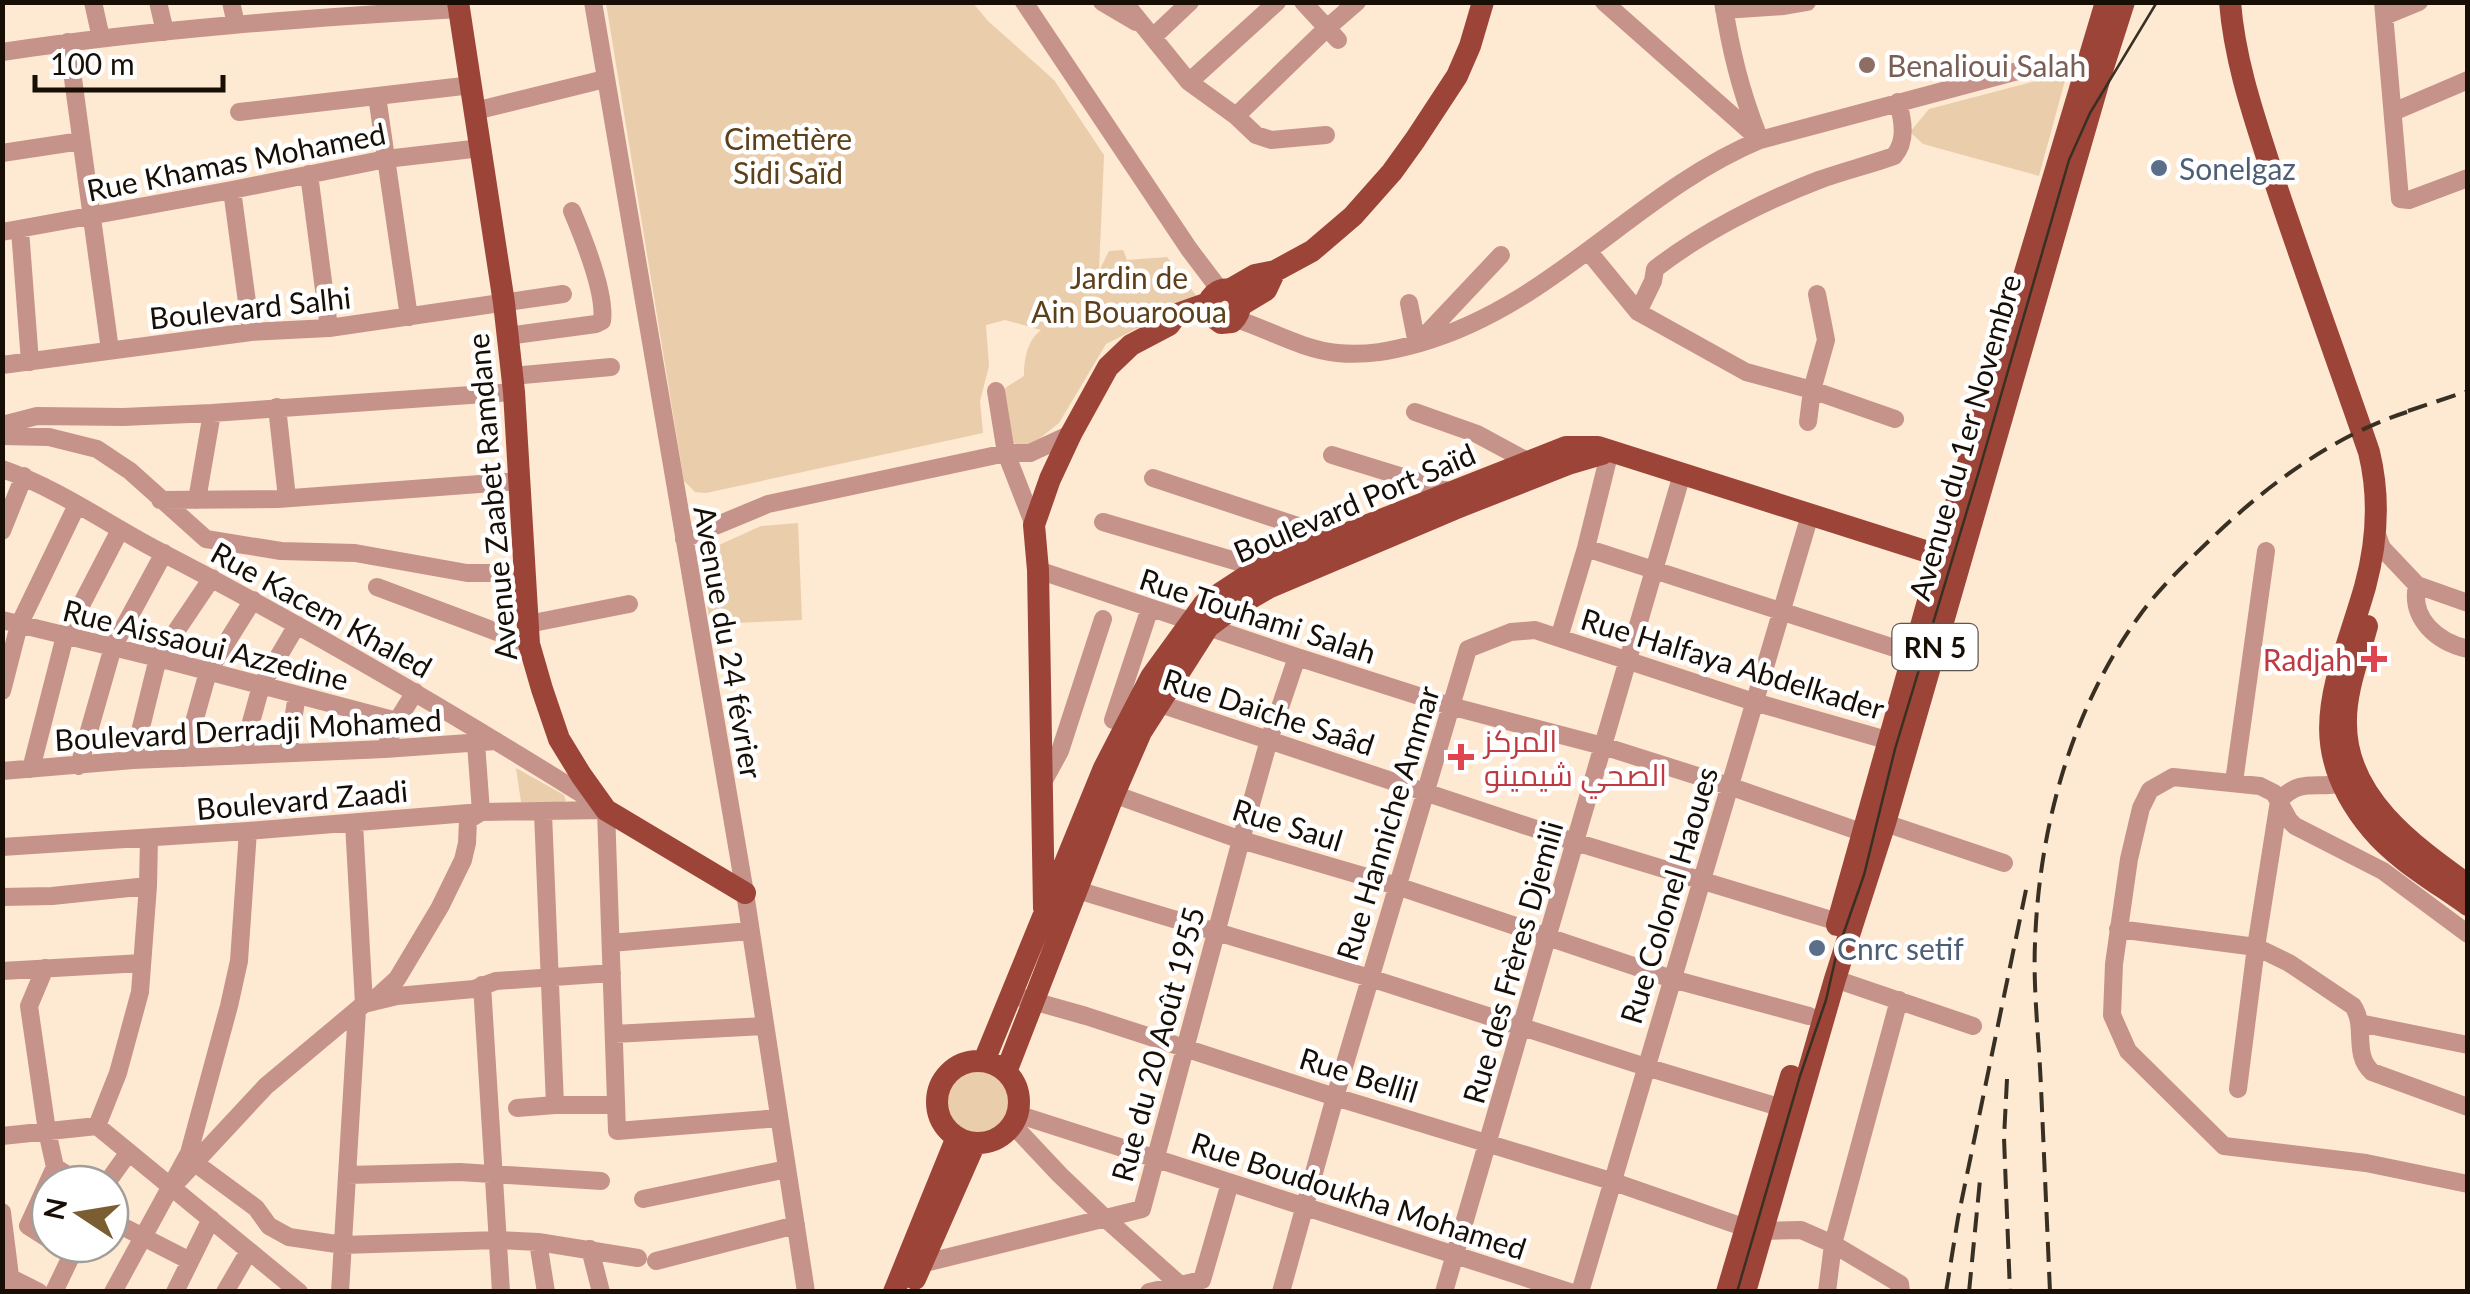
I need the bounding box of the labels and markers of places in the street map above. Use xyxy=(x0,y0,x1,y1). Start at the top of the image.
place label: Benalioui Salah xyxy=(1887,47,2086,83)
marker: Benalioui Salah xyxy=(1856,54,1878,76)
place label: Sonelgaz xyxy=(2179,150,2296,186)
marker: Sonelgaz xyxy=(2148,157,2170,179)
place label: Radjah xyxy=(2263,641,2352,677)
marker: Radjah xyxy=(2361,646,2387,672)
place label: المركز الصحي شيمينو xyxy=(1482,722,1667,799)
marker: المركز الصحي شيمينو xyxy=(1448,744,1474,770)
place label: Cnrc setif xyxy=(1837,930,1964,966)
marker: Cnrc setif xyxy=(1806,937,1828,959)

